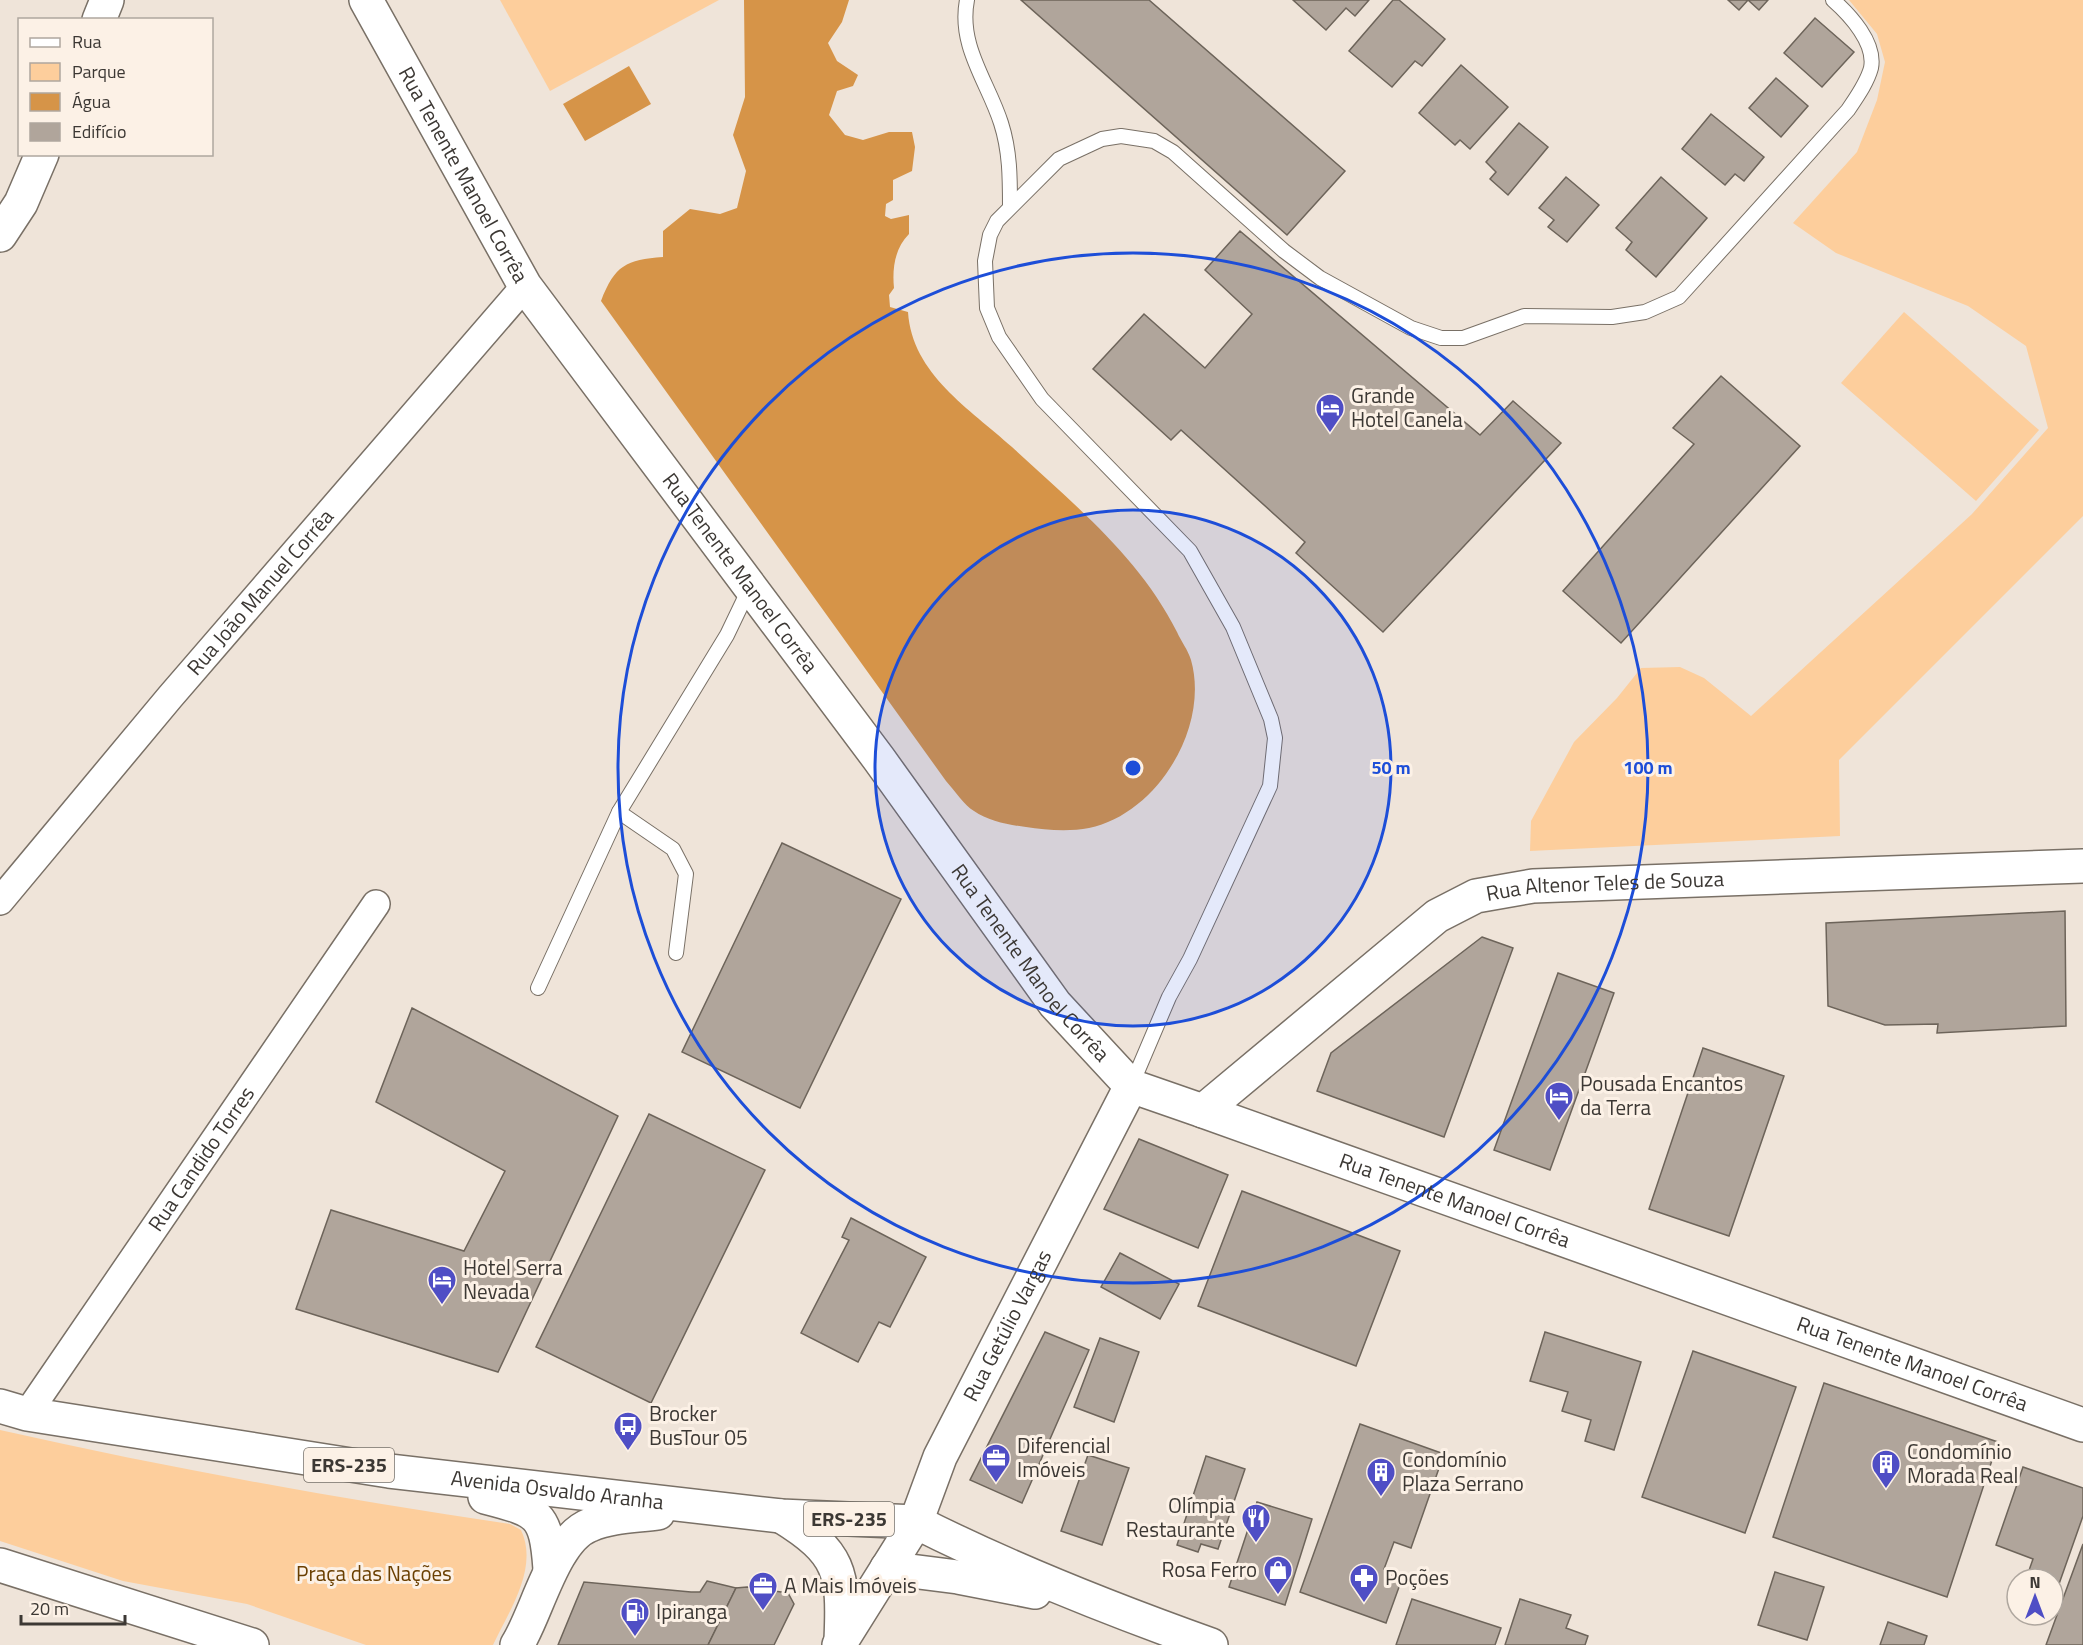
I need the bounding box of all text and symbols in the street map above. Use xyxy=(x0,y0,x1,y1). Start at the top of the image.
legend xyxy=(18,18,213,156)
text: Rua xyxy=(72,28,102,55)
text: Parque xyxy=(72,58,126,85)
street label: Rua Tenente Manoel Corrêa xyxy=(391,60,537,289)
text: Água xyxy=(72,88,110,115)
text: Edifício xyxy=(72,118,126,145)
place label: Grande Hotel Canela xyxy=(1351,379,1463,435)
hotel icon: Grande Hotel Canela xyxy=(1314,392,1346,434)
street label: Rua Tenente Manoel Corrêa xyxy=(655,466,827,680)
street label: Rua João Manuel Corrêa xyxy=(179,501,341,682)
text: 50 m xyxy=(1371,754,1411,781)
text: 100 m xyxy=(1623,754,1673,781)
centre of rings xyxy=(1123,758,1143,778)
street label: Rua Tenente Manoel Corrêa xyxy=(944,857,1118,1069)
street label: Rua Altenor Teles de Souza xyxy=(1483,862,1725,909)
place label: Pousada Encantos da Terra xyxy=(1580,1067,1743,1123)
street label: Rua Candido Torres xyxy=(139,1079,262,1238)
hotel icon: Pousada Encantos da Terra xyxy=(1543,1080,1575,1122)
street label: Rua Tenente Manoel Corrêa xyxy=(1335,1144,1575,1256)
street label: Rua Getúlio Vargas xyxy=(954,1244,1059,1407)
place label: Hotel Serra Nevada xyxy=(463,1251,563,1307)
hotel icon: Hotel Serra Nevada xyxy=(426,1264,458,1306)
street label: Rua Tenente Manoel Corrêa xyxy=(1793,1307,2033,1419)
place label: Brocker BusTour 05 xyxy=(649,1397,748,1453)
bus stop icon: Brocker BusTour 05 xyxy=(612,1410,644,1452)
place label: Diferencial Imóveis xyxy=(1017,1429,1111,1485)
place label: Condomínio Morada Real xyxy=(1907,1435,2018,1491)
office icon: Diferencial Imóveis xyxy=(980,1442,1012,1484)
place label: Condomínio Plaza Serrano xyxy=(1402,1443,1524,1499)
road number: ERS-235 xyxy=(304,1448,394,1482)
building icon: Condomínio Morada Real xyxy=(1870,1448,1902,1490)
building icon: Condomínio Plaza Serrano xyxy=(1365,1456,1397,1498)
street label: Avenida Osvaldo Aranha xyxy=(449,1461,666,1517)
place label: Olímpia Restaurante xyxy=(1126,1489,1235,1545)
road number: ERS-235 xyxy=(804,1502,894,1536)
restaurant icon: Olímpia Restaurante xyxy=(1240,1502,1272,1544)
place label: Rosa Ferro xyxy=(1162,1553,1257,1585)
shop icon: Rosa Ferro xyxy=(1262,1554,1294,1596)
park label: Praça das Nações xyxy=(296,1557,452,1589)
place label: Poções xyxy=(1385,1561,1449,1593)
pharmacy icon: Poções xyxy=(1348,1562,1380,1604)
north arrow xyxy=(2005,1567,2065,1627)
place label: A Mais Imóveis xyxy=(784,1569,917,1601)
office icon: A Mais Imóveis xyxy=(747,1570,779,1612)
text: N xyxy=(2029,1570,2041,1594)
scale bar xyxy=(21,1588,124,1626)
text: 20 m xyxy=(30,1595,69,1622)
place label: Ipiranga xyxy=(656,1595,728,1627)
fuel station icon: Ipiranga xyxy=(619,1596,651,1638)

